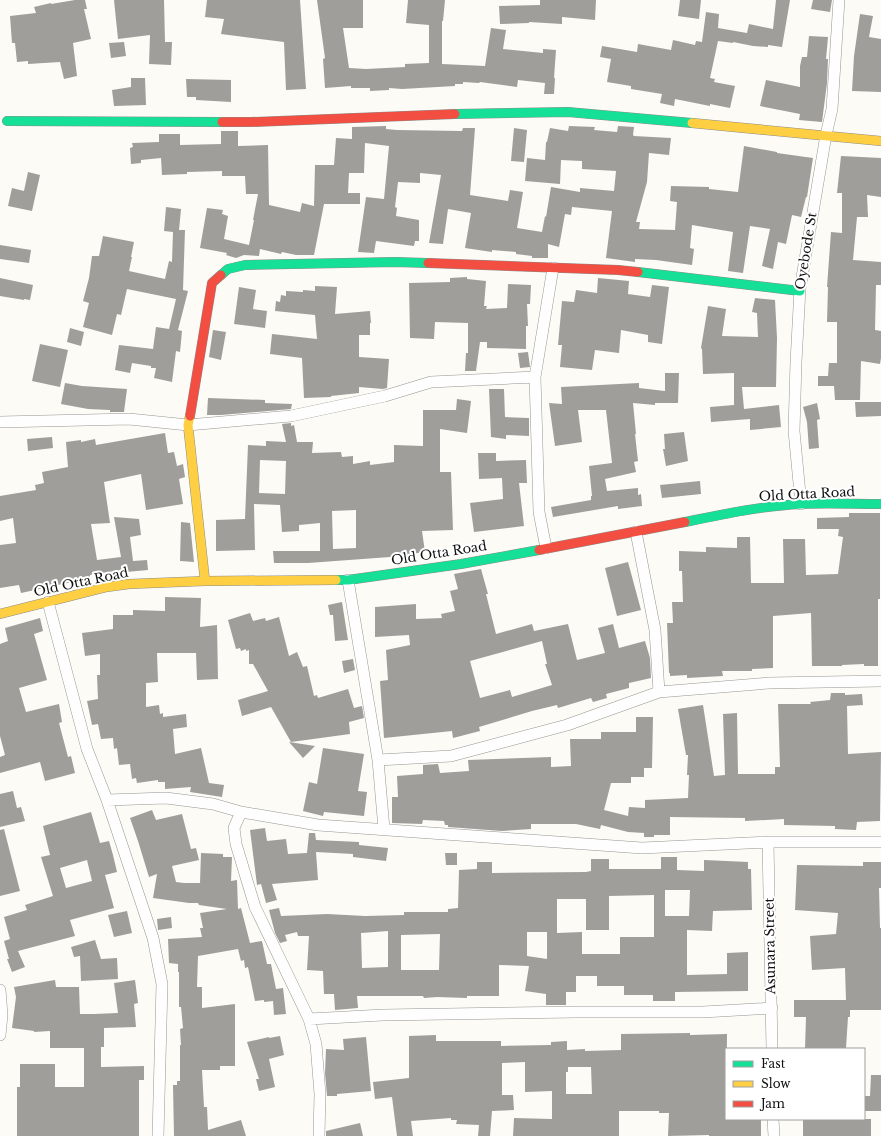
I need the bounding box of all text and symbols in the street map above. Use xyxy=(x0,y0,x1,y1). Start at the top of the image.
street label: Oyebode St xyxy=(792,211,821,291)
street label: Old Otta Road xyxy=(758,483,856,505)
street label: Old Otta Road xyxy=(390,537,488,569)
street label: Old Otta Road xyxy=(32,564,130,600)
street label: Asunara Street xyxy=(761,897,779,996)
legend xyxy=(725,1048,865,1120)
text: Fast xyxy=(761,1056,786,1071)
text: Slow xyxy=(761,1076,791,1091)
text: Jam xyxy=(759,1096,785,1111)

